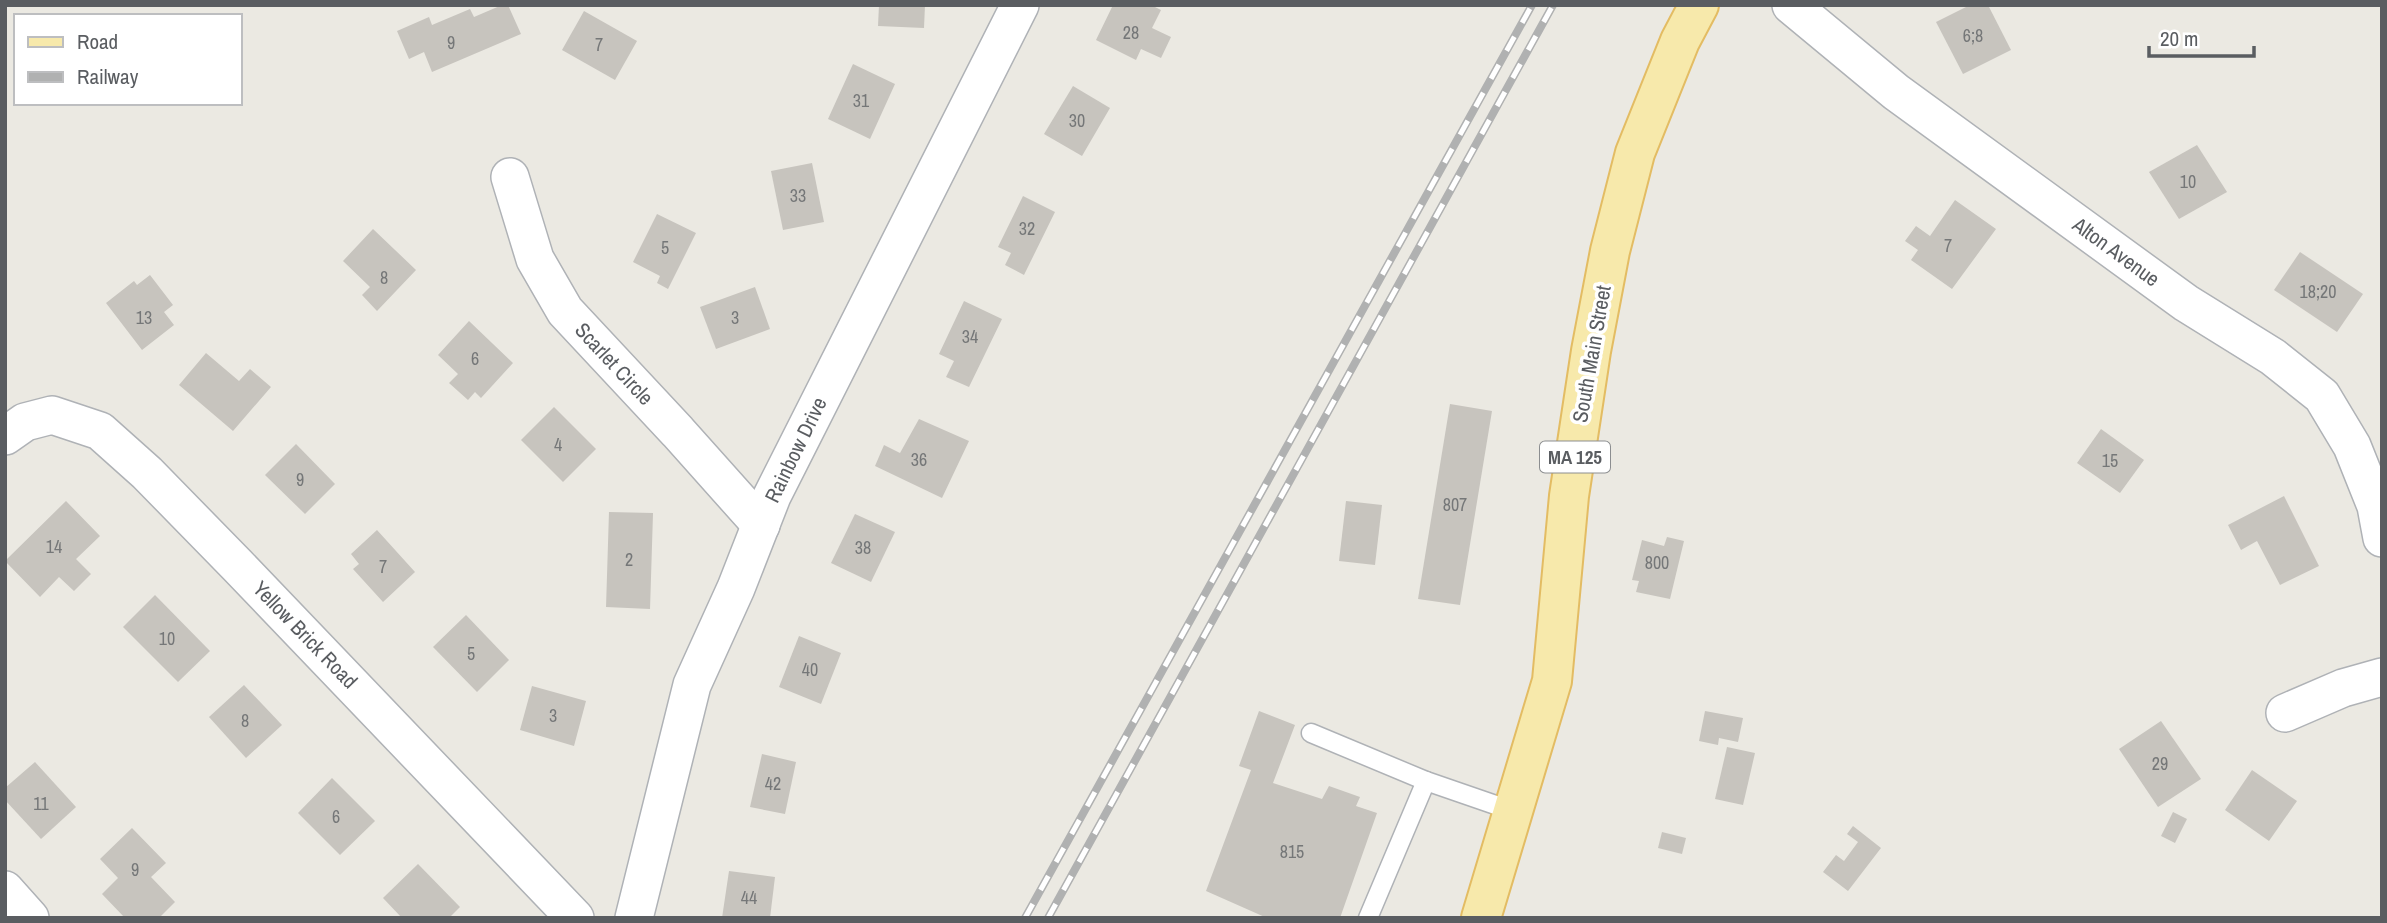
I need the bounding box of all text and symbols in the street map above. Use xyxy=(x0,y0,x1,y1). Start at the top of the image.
legend xyxy=(14,14,242,105)
scale bar xyxy=(2149,14,2254,58)
house number: 28 xyxy=(1123,20,1139,45)
house number: 6;8 xyxy=(1963,23,1983,48)
text: 20 m xyxy=(2160,24,2198,53)
text: Road xyxy=(77,27,118,56)
house number: 9 xyxy=(447,30,455,55)
house number: 7 xyxy=(595,32,603,57)
text: Railway xyxy=(77,62,139,91)
house number: 31 xyxy=(853,88,870,113)
house number: 30 xyxy=(1069,108,1085,133)
house number: 10 xyxy=(2180,169,2196,194)
house number: 33 xyxy=(790,183,806,208)
street label: Alton Avenue xyxy=(2066,210,2166,293)
house number: 32 xyxy=(1019,216,1035,241)
house number: 7 xyxy=(1944,233,1952,258)
house number: 5 xyxy=(661,235,669,260)
house number: 8 xyxy=(380,265,388,290)
house number: 18;20 xyxy=(2300,279,2336,304)
street label: South Main Street xyxy=(1565,283,1618,425)
house number: 13 xyxy=(136,305,152,330)
house number: 3 xyxy=(731,305,739,330)
street label: Scarlet Circle xyxy=(569,316,660,411)
house number: 34 xyxy=(962,324,978,349)
house number: 6 xyxy=(471,346,479,371)
street label: Rainbow Drive xyxy=(758,392,834,507)
house number: 4 xyxy=(554,432,562,457)
road number: MA 125 xyxy=(1540,442,1610,472)
house number: 36 xyxy=(911,447,927,472)
house number: 15 xyxy=(2102,448,2118,473)
house number: 9 xyxy=(296,467,304,492)
house number: 807 xyxy=(1443,492,1467,517)
house number: 14 xyxy=(46,534,62,559)
house number: 38 xyxy=(855,535,871,560)
house number: 2 xyxy=(625,547,633,572)
house number: 800 xyxy=(1645,550,1669,575)
house number: 7 xyxy=(379,554,387,579)
street label: Yellow Brick Road xyxy=(247,574,364,695)
house number: 10 xyxy=(159,626,175,651)
house number: 5 xyxy=(467,641,475,666)
house number: 40 xyxy=(802,657,818,682)
house number: 3 xyxy=(549,703,557,728)
house number: 8 xyxy=(241,708,249,733)
house number: 29 xyxy=(2152,751,2168,776)
house number: 42 xyxy=(765,771,781,796)
house number: 11 xyxy=(33,791,49,816)
house number: 6 xyxy=(332,804,340,829)
house number: 815 xyxy=(1280,839,1304,864)
house number: 9 xyxy=(131,857,139,882)
house number: 44 xyxy=(741,885,757,910)

